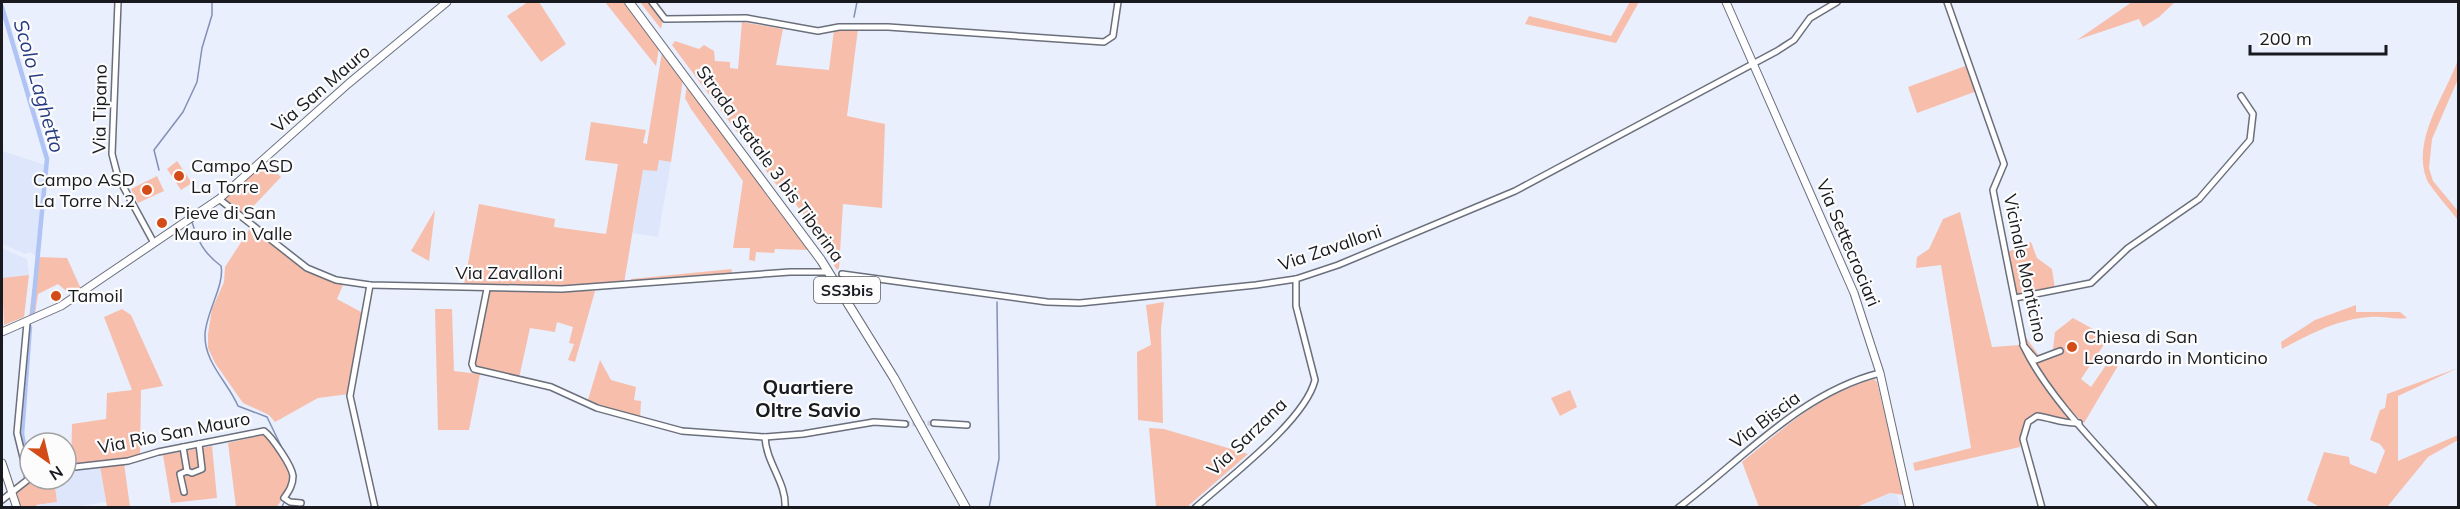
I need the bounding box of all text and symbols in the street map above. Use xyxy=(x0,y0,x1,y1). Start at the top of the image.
water label: Scolo Laghetto xyxy=(9,16,70,155)
scale bar xyxy=(2250,18,2386,56)
text: 200 m xyxy=(2259,27,2312,50)
street label: Via San Mauro xyxy=(267,40,375,138)
street label: Strada Statale 3 bis Tiberina xyxy=(691,61,849,266)
street label: Via Tipano xyxy=(87,64,112,154)
place label: Campo ASD La Torre xyxy=(191,154,293,198)
place label: Campo ASD La Torre N.2 xyxy=(33,168,135,212)
marker: Campo ASD La Torre xyxy=(172,169,186,183)
street label: Via Settecrociari xyxy=(1811,176,1886,310)
marker: Campo ASD La Torre N.2 xyxy=(140,183,154,197)
street label: Vicinale Monticino xyxy=(1999,192,2052,344)
place label: Pieve di San Mauro in Valle xyxy=(174,201,292,245)
marker: Pieve di San Mauro in Valle xyxy=(155,216,169,230)
street label: Via Zavalloni xyxy=(1275,219,1384,276)
street label: Via Zavalloni xyxy=(455,261,563,284)
road number: SS3bis xyxy=(814,277,880,303)
place label: Tamoil xyxy=(68,284,123,307)
marker: Tamoil xyxy=(49,289,63,303)
place label: Chiesa di San Leonardo in Monticino xyxy=(2084,325,2268,369)
marker: Chiesa di San Leonardo in Monticino xyxy=(2065,340,2079,354)
district label: Quartiere Oltre Savio xyxy=(755,374,861,422)
street label: Via Biscia xyxy=(1725,386,1804,453)
street label: Via Sarzana xyxy=(1202,393,1291,480)
street label: Via Rio San Mauro xyxy=(96,406,252,459)
north arrow xyxy=(18,431,78,491)
text: N xyxy=(46,462,67,485)

